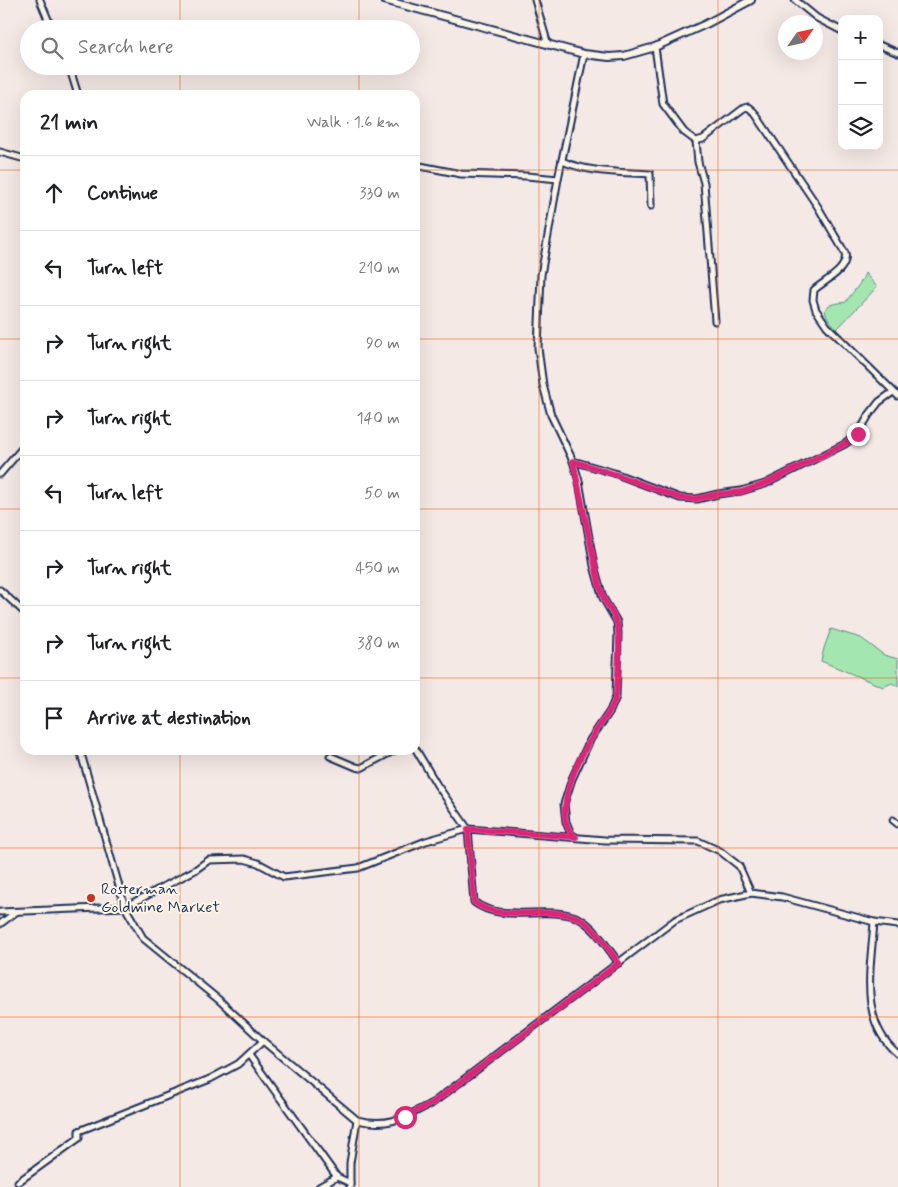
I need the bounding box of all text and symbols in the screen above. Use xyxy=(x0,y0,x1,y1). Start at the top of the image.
north arrow xyxy=(778,15,823,60)
map controls xyxy=(838,15,883,150)
button: + xyxy=(838,15,883,60)
search box xyxy=(20,20,420,75)
icon: search xyxy=(38,34,66,62)
text: Search here xyxy=(78,35,174,60)
button: − xyxy=(838,60,883,105)
button: layers xyxy=(838,105,883,150)
text: 21 min xyxy=(40,109,98,137)
text: Walk · 1.6 km xyxy=(307,112,400,133)
icon: ahead xyxy=(40,179,68,207)
text: Continue xyxy=(87,181,158,206)
text: 330 m xyxy=(359,183,400,204)
icon: left xyxy=(40,254,68,282)
text: Turn left xyxy=(87,256,163,281)
text: 210 m xyxy=(359,258,400,279)
icon: right xyxy=(40,329,68,357)
text: Turn right xyxy=(87,331,171,356)
text: 90 m xyxy=(366,333,400,354)
icon: right xyxy=(40,404,68,432)
text: Turn right xyxy=(87,406,171,431)
text: 140 m xyxy=(356,408,400,429)
route end xyxy=(847,423,870,446)
icon: left xyxy=(40,479,68,507)
text: Turn left xyxy=(87,481,163,506)
text: 50 m xyxy=(364,483,400,504)
icon: right xyxy=(40,554,68,582)
text: Turn right xyxy=(87,556,171,581)
text: 450 m xyxy=(355,558,400,579)
icon: right xyxy=(40,629,68,657)
text: Turn right xyxy=(87,631,171,656)
text: 380 m xyxy=(357,633,400,654)
icon: arrive xyxy=(40,704,68,732)
text: Arrive at destination xyxy=(87,706,251,731)
place label: Rosterman Goldmine Market xyxy=(101,879,220,918)
marker: Rosterman Goldmine Market xyxy=(85,892,97,904)
route start xyxy=(394,1106,417,1129)

